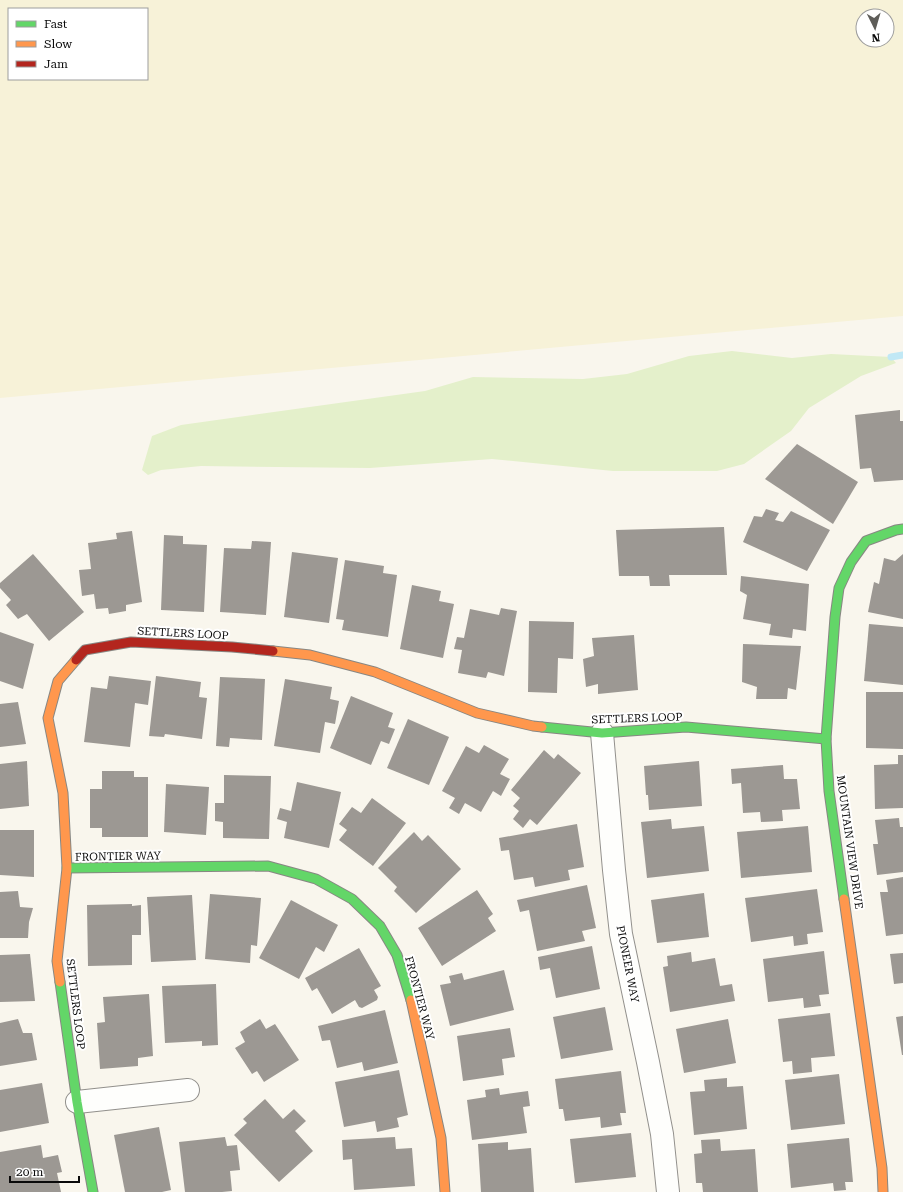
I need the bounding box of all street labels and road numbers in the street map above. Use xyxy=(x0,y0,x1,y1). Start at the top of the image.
street label: SETTLERS LOOP xyxy=(137,625,229,642)
street label: SETTLERS LOOP xyxy=(591,710,683,727)
street label: MOUNTAIN VIEW DRIVE xyxy=(834,774,865,910)
street label: FRONTIER WAY xyxy=(75,849,162,864)
street label: PIONEER WAY xyxy=(614,924,641,1004)
street label: FRONTIER WAY xyxy=(402,955,437,1042)
street label: SETTLERS LOOP xyxy=(63,958,88,1050)

